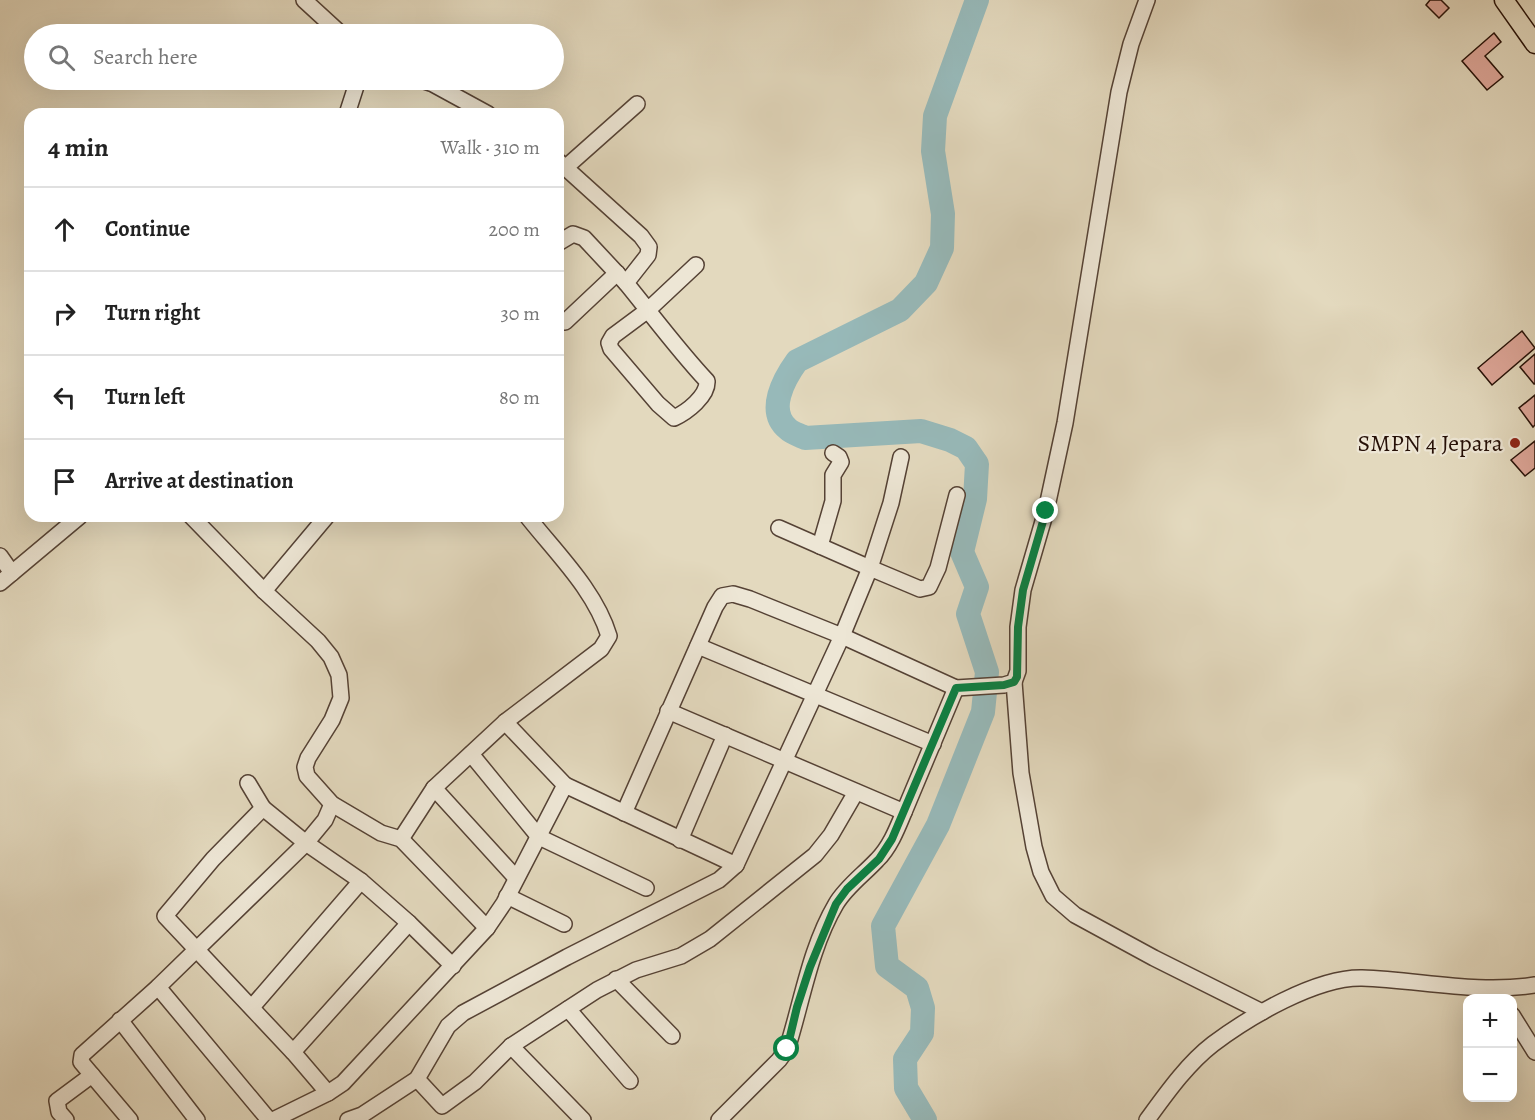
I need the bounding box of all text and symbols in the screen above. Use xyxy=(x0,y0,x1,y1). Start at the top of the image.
search box xyxy=(24,24,564,90)
icon: search xyxy=(45,41,78,74)
text: Search here xyxy=(93,42,198,72)
text: 4 min xyxy=(48,130,109,165)
text: Walk · 310 m xyxy=(441,134,540,161)
icon: ahead xyxy=(48,213,81,246)
text: Continue xyxy=(105,214,190,244)
text: 200 m xyxy=(489,216,540,243)
icon: right xyxy=(48,297,81,330)
text: Turn right xyxy=(105,298,201,328)
text: 30 m xyxy=(500,300,540,327)
icon: left xyxy=(48,381,81,414)
text: Turn left xyxy=(105,382,185,412)
text: 80 m xyxy=(499,384,540,411)
place label: SMPN 4 Jepara xyxy=(1357,427,1504,459)
marker: SMPN 4 Jepara xyxy=(1508,436,1522,450)
icon: arrive xyxy=(48,465,81,498)
text: Arrive at destination xyxy=(105,466,294,496)
route end xyxy=(1032,497,1058,523)
map controls xyxy=(1463,994,1517,1102)
button: + xyxy=(1463,994,1517,1048)
route start xyxy=(773,1035,799,1061)
button: − xyxy=(1463,1048,1517,1102)

